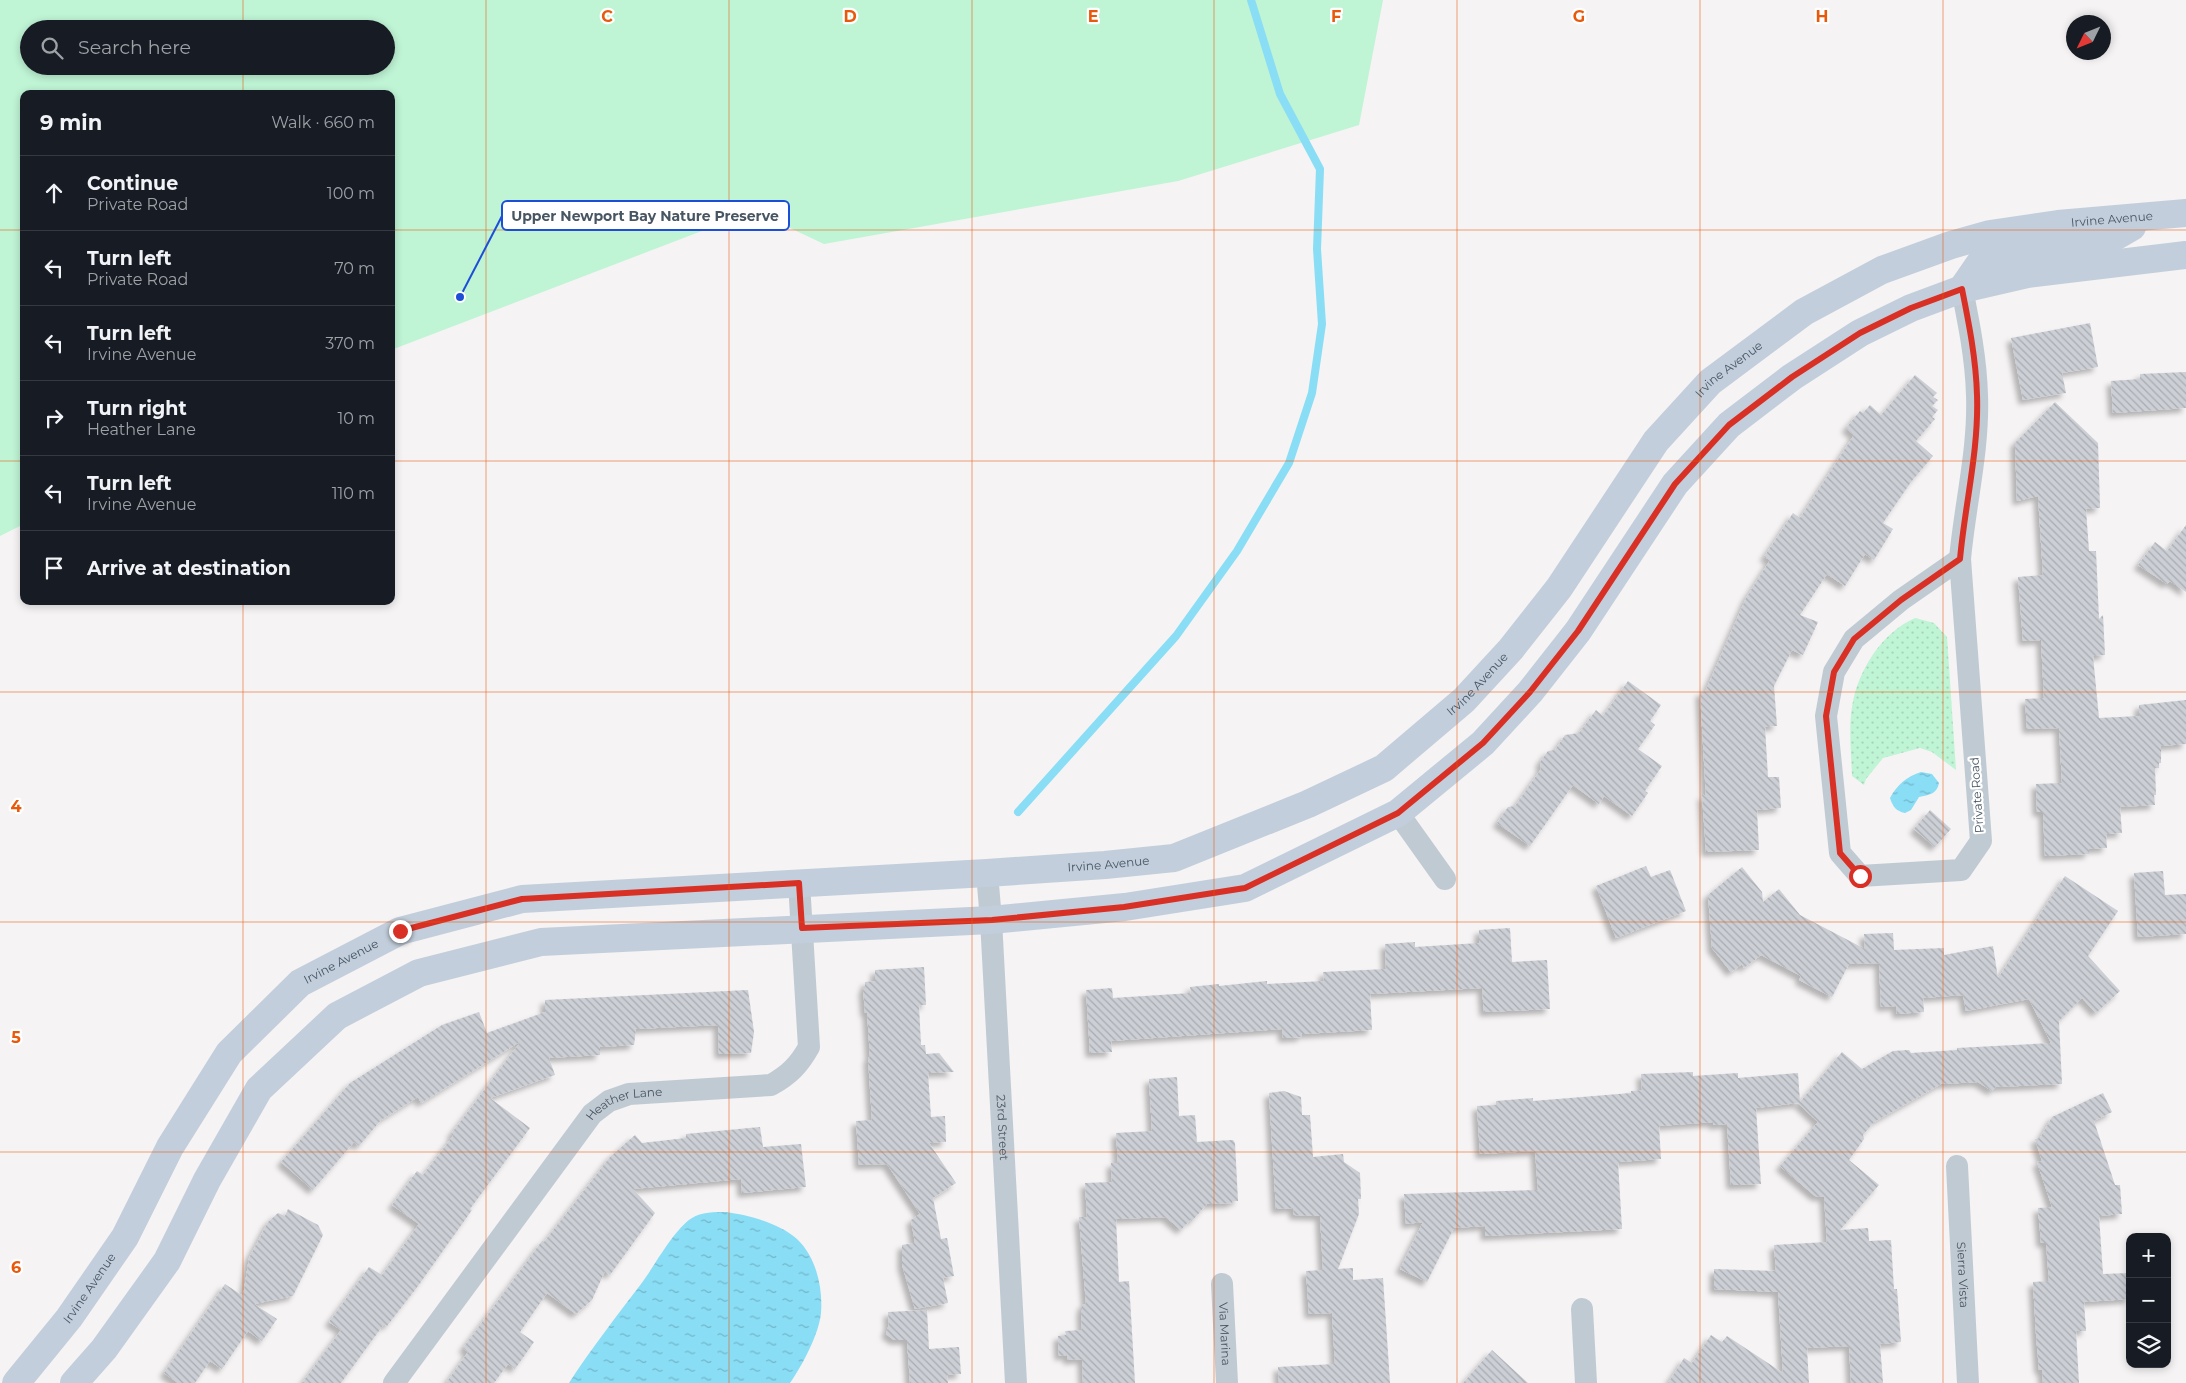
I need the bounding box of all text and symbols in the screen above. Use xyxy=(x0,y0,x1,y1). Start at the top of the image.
text: C xyxy=(601,7,613,26)
text: D xyxy=(843,7,857,26)
text: E xyxy=(1088,7,1098,26)
text: F xyxy=(1331,7,1341,26)
text: G xyxy=(1573,7,1585,26)
text: H xyxy=(1816,7,1828,26)
north arrow xyxy=(2066,15,2111,60)
search box xyxy=(20,20,395,75)
icon: search xyxy=(38,34,66,62)
text: Search here xyxy=(78,36,191,59)
text: 9 min xyxy=(40,110,102,135)
text: Walk · 660 m xyxy=(271,113,375,132)
text: Continue xyxy=(87,172,178,195)
icon: ahead xyxy=(40,179,68,207)
text: 100 m xyxy=(327,184,375,203)
text: Private Road xyxy=(87,195,188,214)
callout: Upper Newport Bay Nature Preserve xyxy=(502,201,789,230)
text: Upper Newport Bay Nature Preserve xyxy=(511,207,779,225)
street label: Irvine Avenue xyxy=(2070,208,2153,230)
text: Turn left xyxy=(87,247,172,270)
icon: left xyxy=(40,254,68,282)
text: 70 m xyxy=(334,259,375,278)
text: Private Road xyxy=(87,270,188,289)
text: Turn left xyxy=(87,322,172,345)
icon: left xyxy=(40,329,68,357)
text: 370 m xyxy=(325,334,375,353)
street label: Irvine Avenue xyxy=(1692,338,1765,400)
text: Irvine Avenue xyxy=(87,345,197,364)
text: Turn right xyxy=(87,397,187,420)
icon: right xyxy=(40,404,68,432)
text: 10 m xyxy=(337,409,375,428)
text: Heather Lane xyxy=(87,420,196,439)
text: Turn left xyxy=(87,472,172,495)
icon: left xyxy=(40,479,68,507)
text: 110 m xyxy=(332,484,375,503)
text: Irvine Avenue xyxy=(87,495,197,514)
icon: arrive xyxy=(40,554,68,582)
text: Arrive at destination xyxy=(87,557,291,580)
street label: Irvine Avenue xyxy=(1443,649,1511,719)
street label: Private Road xyxy=(1966,757,1987,833)
text: 4 xyxy=(10,797,22,816)
street label: Irvine Avenue xyxy=(1067,853,1150,875)
route start xyxy=(1849,865,1872,888)
route end xyxy=(389,920,412,943)
street label: Irvine Avenue xyxy=(301,936,381,987)
text: 5 xyxy=(11,1028,21,1047)
street label: Heather Lane xyxy=(582,1084,663,1123)
street label: 23rd Street xyxy=(993,1094,1012,1161)
map controls xyxy=(2126,1233,2171,1368)
button: + xyxy=(2126,1233,2171,1278)
street label: Sierra Vista xyxy=(1954,1241,1972,1308)
street label: Irvine Avenue xyxy=(60,1250,119,1326)
text: 6 xyxy=(11,1258,21,1277)
button: − xyxy=(2126,1278,2171,1323)
street label: Via Marina xyxy=(1216,1302,1234,1366)
button: layers xyxy=(2126,1323,2171,1368)

